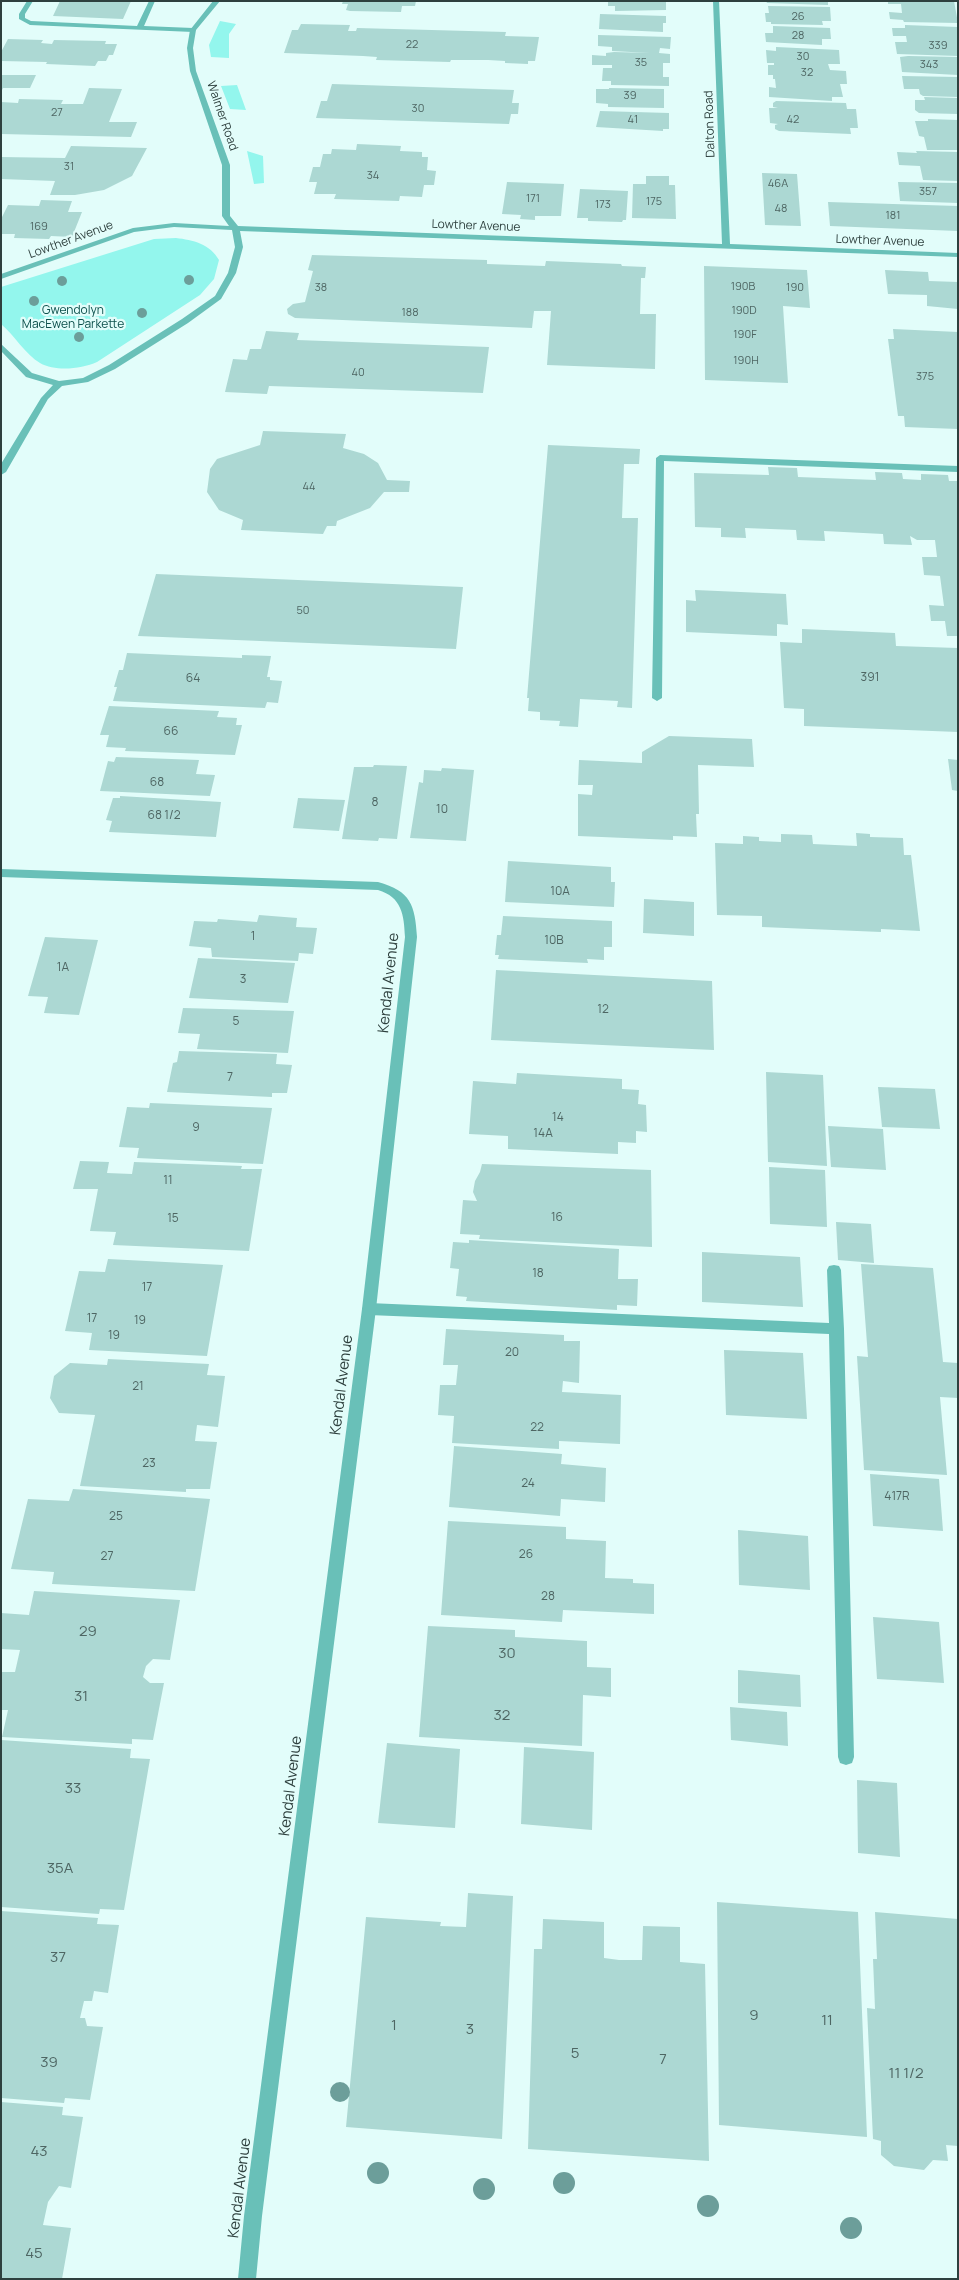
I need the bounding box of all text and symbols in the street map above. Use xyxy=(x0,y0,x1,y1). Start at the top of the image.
house number: 26 xyxy=(791,10,805,24)
house number: 28 xyxy=(792,29,804,43)
house number: 22 xyxy=(406,38,418,52)
house number: 339 xyxy=(929,39,947,53)
house number: 30 xyxy=(797,50,809,64)
house number: 35 xyxy=(635,56,647,70)
house number: 343 xyxy=(920,58,938,72)
house number: 32 xyxy=(801,66,813,80)
street label: Walmer Road xyxy=(203,79,241,153)
house number: 39 xyxy=(624,89,636,103)
street label: Dalton Road xyxy=(702,90,718,158)
house number: 30 xyxy=(412,102,424,116)
house number: 27 xyxy=(51,106,63,120)
house number: 41 xyxy=(628,113,638,127)
house number: 42 xyxy=(787,113,799,127)
house number: 31 xyxy=(64,160,74,174)
house number: 34 xyxy=(367,169,379,183)
house number: 46A xyxy=(768,177,788,191)
house number: 357 xyxy=(919,185,937,199)
house number: 171 xyxy=(526,192,540,206)
house number: 175 xyxy=(646,195,662,209)
house number: 173 xyxy=(595,198,611,212)
house number: 48 xyxy=(775,202,787,216)
house number: 181 xyxy=(886,209,900,223)
street label: Lowther Avenue xyxy=(431,217,521,235)
street label: Lowther Avenue xyxy=(27,218,115,262)
house number: 169 xyxy=(30,220,48,234)
street label: Lowther Avenue xyxy=(835,232,925,250)
house number: 190B xyxy=(731,280,755,294)
house number: 38 xyxy=(315,281,327,295)
house number: 190 xyxy=(786,281,804,295)
park label: Gwendolyn MacEwen Parkette xyxy=(22,304,124,332)
house number: 190D xyxy=(731,304,757,318)
house number: 188 xyxy=(401,306,419,320)
house number: 190F xyxy=(733,328,757,342)
house number: 190H xyxy=(733,354,759,368)
house number: 40 xyxy=(351,366,365,380)
house number: 375 xyxy=(916,370,934,384)
house number: 44 xyxy=(302,480,316,494)
house number: 50 xyxy=(296,604,310,618)
house number: 391 xyxy=(861,671,879,685)
house number: 64 xyxy=(186,672,200,686)
house number: 66 xyxy=(164,725,178,739)
house number: 68 xyxy=(150,776,164,790)
house number: 8 xyxy=(372,796,378,810)
house number: 10 xyxy=(436,803,448,817)
house number: 68 1/2 xyxy=(148,809,180,823)
house number: 10A xyxy=(550,885,570,899)
house number: 1 xyxy=(251,930,255,944)
street label: Kendal Avenue xyxy=(375,932,403,1034)
house number: 10B xyxy=(544,934,564,948)
house number: 1A xyxy=(57,961,69,975)
house number: 3 xyxy=(240,973,246,987)
house number: 12 xyxy=(597,1003,609,1017)
house number: 5 xyxy=(233,1015,239,1029)
house number: 7 xyxy=(227,1071,233,1085)
house number: 14 xyxy=(552,1111,564,1125)
house number: 9 xyxy=(192,1121,200,1135)
house number: 14A xyxy=(533,1127,553,1141)
house number: 11 xyxy=(163,1174,173,1188)
house number: 16 xyxy=(551,1211,563,1225)
house number: 15 xyxy=(167,1212,179,1226)
house number: 18 xyxy=(532,1267,544,1281)
house number: 17 xyxy=(142,1281,152,1295)
house number: 17 xyxy=(87,1312,97,1326)
house number: 19 xyxy=(134,1314,146,1328)
house number: 19 xyxy=(108,1329,120,1343)
street label: Kendal Avenue xyxy=(327,1334,357,1436)
house number: 20 xyxy=(505,1346,519,1360)
house number: 21 xyxy=(132,1380,144,1394)
house number: 22 xyxy=(530,1421,544,1435)
house number: 23 xyxy=(142,1457,156,1471)
house number: 24 xyxy=(521,1477,535,1491)
house number: 417R xyxy=(884,1490,910,1504)
house number: 25 xyxy=(109,1510,123,1524)
house number: 26 xyxy=(519,1548,533,1562)
house number: 27 xyxy=(101,1550,113,1564)
house number: 28 xyxy=(541,1590,555,1604)
house number: 29 xyxy=(79,1623,97,1641)
house number: 30 xyxy=(498,1645,516,1663)
house number: 31 xyxy=(74,1688,88,1706)
house number: 32 xyxy=(494,1707,510,1725)
street label: Kendal Avenue xyxy=(276,1735,306,1837)
house number: 33 xyxy=(65,1780,81,1798)
house number: 35A xyxy=(47,1860,73,1878)
house number: 37 xyxy=(50,1949,66,1967)
house number: 9 xyxy=(749,2007,759,2025)
house number: 11 xyxy=(821,2012,833,2030)
house number: 1 xyxy=(391,2017,397,2035)
house number: 3 xyxy=(466,2021,474,2039)
house number: 5 xyxy=(571,2045,579,2063)
house number: 7 xyxy=(659,2051,667,2069)
house number: 39 xyxy=(40,2054,58,2072)
house number: 11 1/2 xyxy=(889,2065,923,2083)
street label: Kendal Avenue xyxy=(225,2137,255,2239)
house number: 43 xyxy=(30,2143,48,2161)
house number: 45 xyxy=(25,2245,43,2263)

